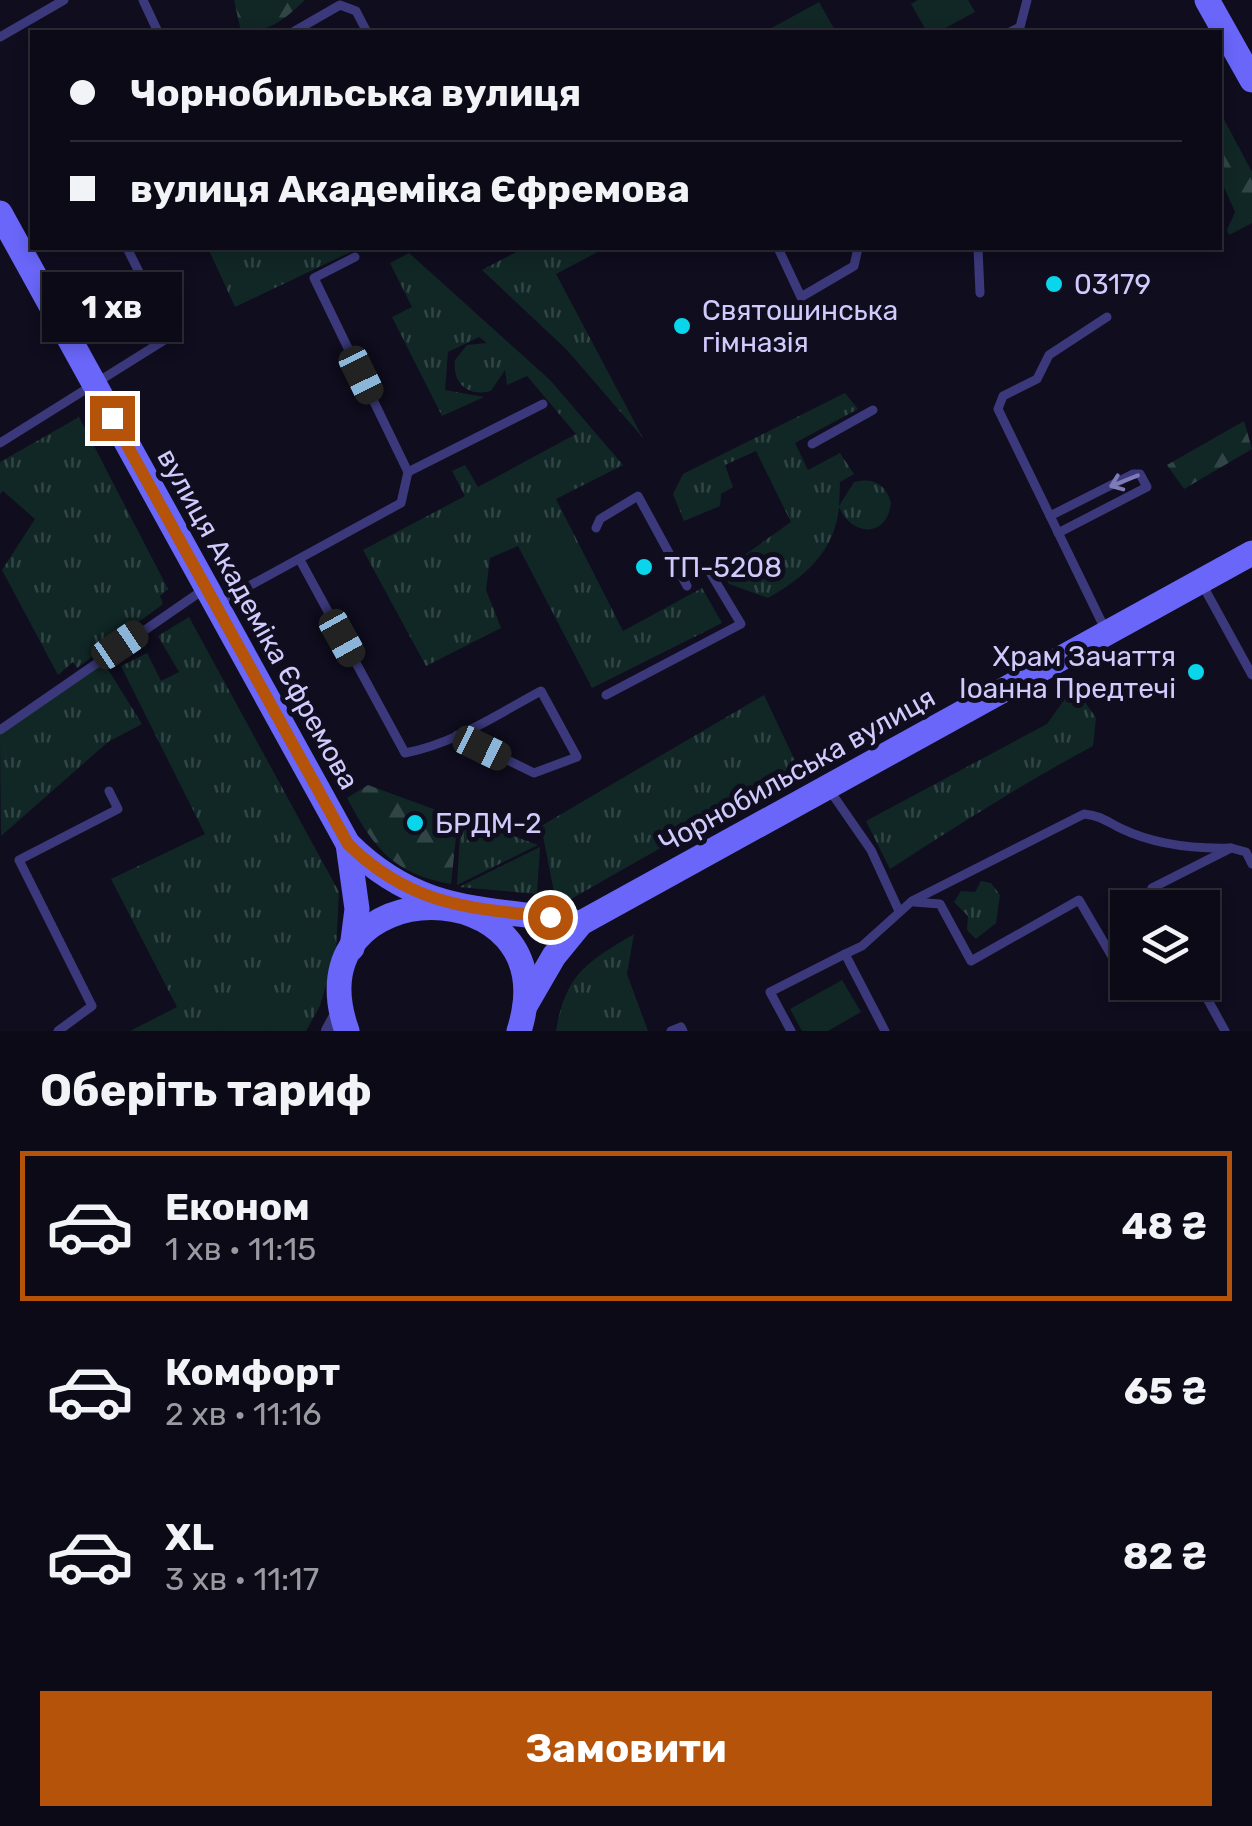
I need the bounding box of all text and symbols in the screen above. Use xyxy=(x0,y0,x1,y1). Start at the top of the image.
text: Чорнобильська вулиця xyxy=(130,70,581,116)
text: вулиця Академіка Єфремова xyxy=(130,166,690,212)
place label: 03179 xyxy=(1074,268,1151,301)
callout: 1 хв xyxy=(42,273,182,343)
marker: 03179 xyxy=(1043,273,1065,295)
text: 1 хв xyxy=(82,288,142,326)
place label: Святошинська гімназія xyxy=(702,294,898,359)
marker: Святошинська гімназія xyxy=(671,315,693,337)
car xyxy=(334,341,388,409)
route end xyxy=(90,396,135,441)
street label: вулиця Академіка Єфремова xyxy=(150,443,366,795)
one-way arrow xyxy=(1109,473,1140,491)
place label: ТП-5208 xyxy=(664,551,782,584)
marker: ТП-5208 xyxy=(633,556,655,578)
car xyxy=(314,604,370,672)
car xyxy=(87,616,153,674)
place label: Храм Зачаття Іоанна Предтечі xyxy=(959,640,1176,705)
marker: Храм Зачаття Іоанна Предтечі xyxy=(1185,661,1207,683)
street label: Чорнобильська вулиця xyxy=(653,680,941,860)
car xyxy=(448,721,516,775)
place label: БРДМ-2 xyxy=(435,807,542,840)
marker: БРДМ-2 xyxy=(404,812,426,834)
map controls xyxy=(1110,890,1220,1000)
button: layers xyxy=(1110,890,1220,1000)
route start xyxy=(528,895,573,940)
text: Оберіть тариф xyxy=(40,1064,372,1117)
icon: car xyxy=(45,1181,135,1271)
text: Економ xyxy=(165,1184,310,1230)
text: 48 ₴ xyxy=(1121,1203,1207,1249)
text: 1 хв · 11:15 xyxy=(165,1230,316,1268)
icon: car xyxy=(45,1346,135,1436)
text: Комфорт xyxy=(165,1349,340,1395)
text: 65 ₴ xyxy=(1124,1368,1207,1414)
text: 2 хв · 11:16 xyxy=(165,1395,322,1433)
icon: car xyxy=(45,1511,135,1601)
text: XL xyxy=(165,1514,214,1560)
text: 82 ₴ xyxy=(1123,1533,1207,1579)
text: 3 хв · 11:17 xyxy=(165,1560,319,1598)
button: Замовити xyxy=(40,1691,1212,1806)

